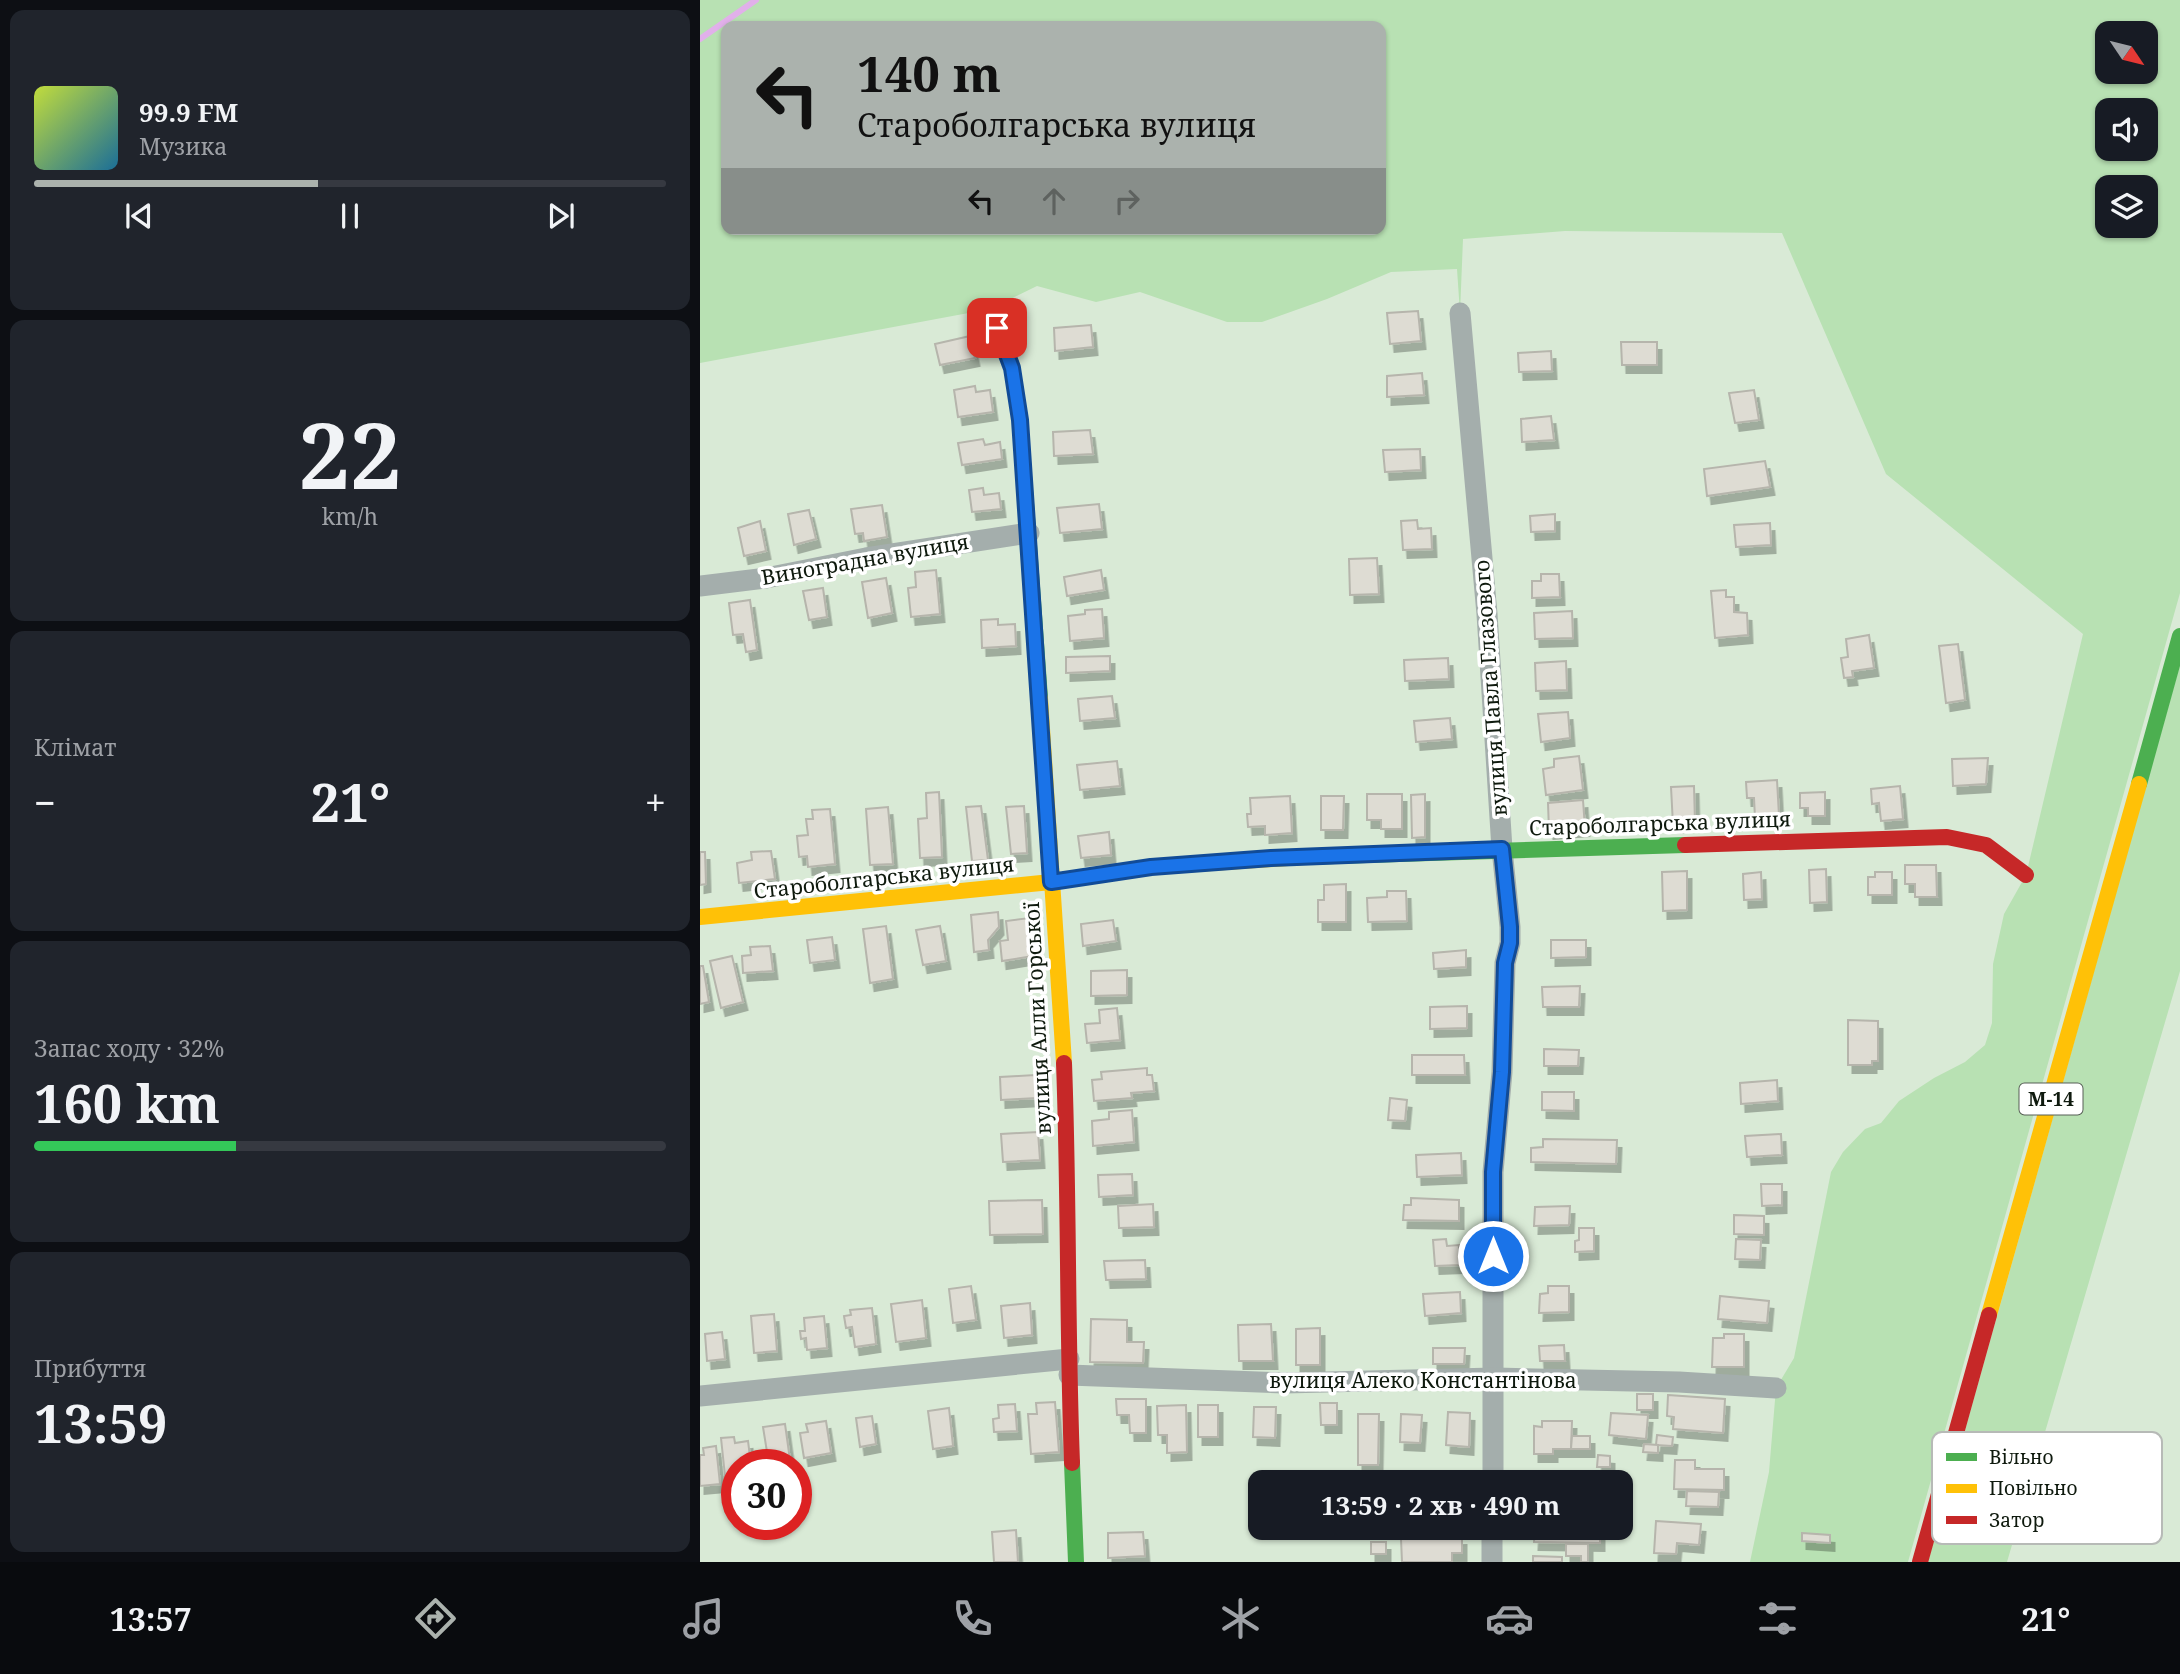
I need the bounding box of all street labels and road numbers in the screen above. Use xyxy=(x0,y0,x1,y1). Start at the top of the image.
street label: Виноградна вулиця xyxy=(759,527,971,591)
street label: вулиця Павла Глазового xyxy=(1467,559,1513,817)
street label: Староболгарська вулиця xyxy=(1529,804,1791,842)
street label: Староболгарська вулиця xyxy=(752,849,1016,905)
street label: вулиця Алли Горської xyxy=(1017,901,1057,1135)
road number: М-14 xyxy=(2020,1084,2082,1114)
street label: вулиця Алеко Константінова xyxy=(1269,1366,1577,1394)

